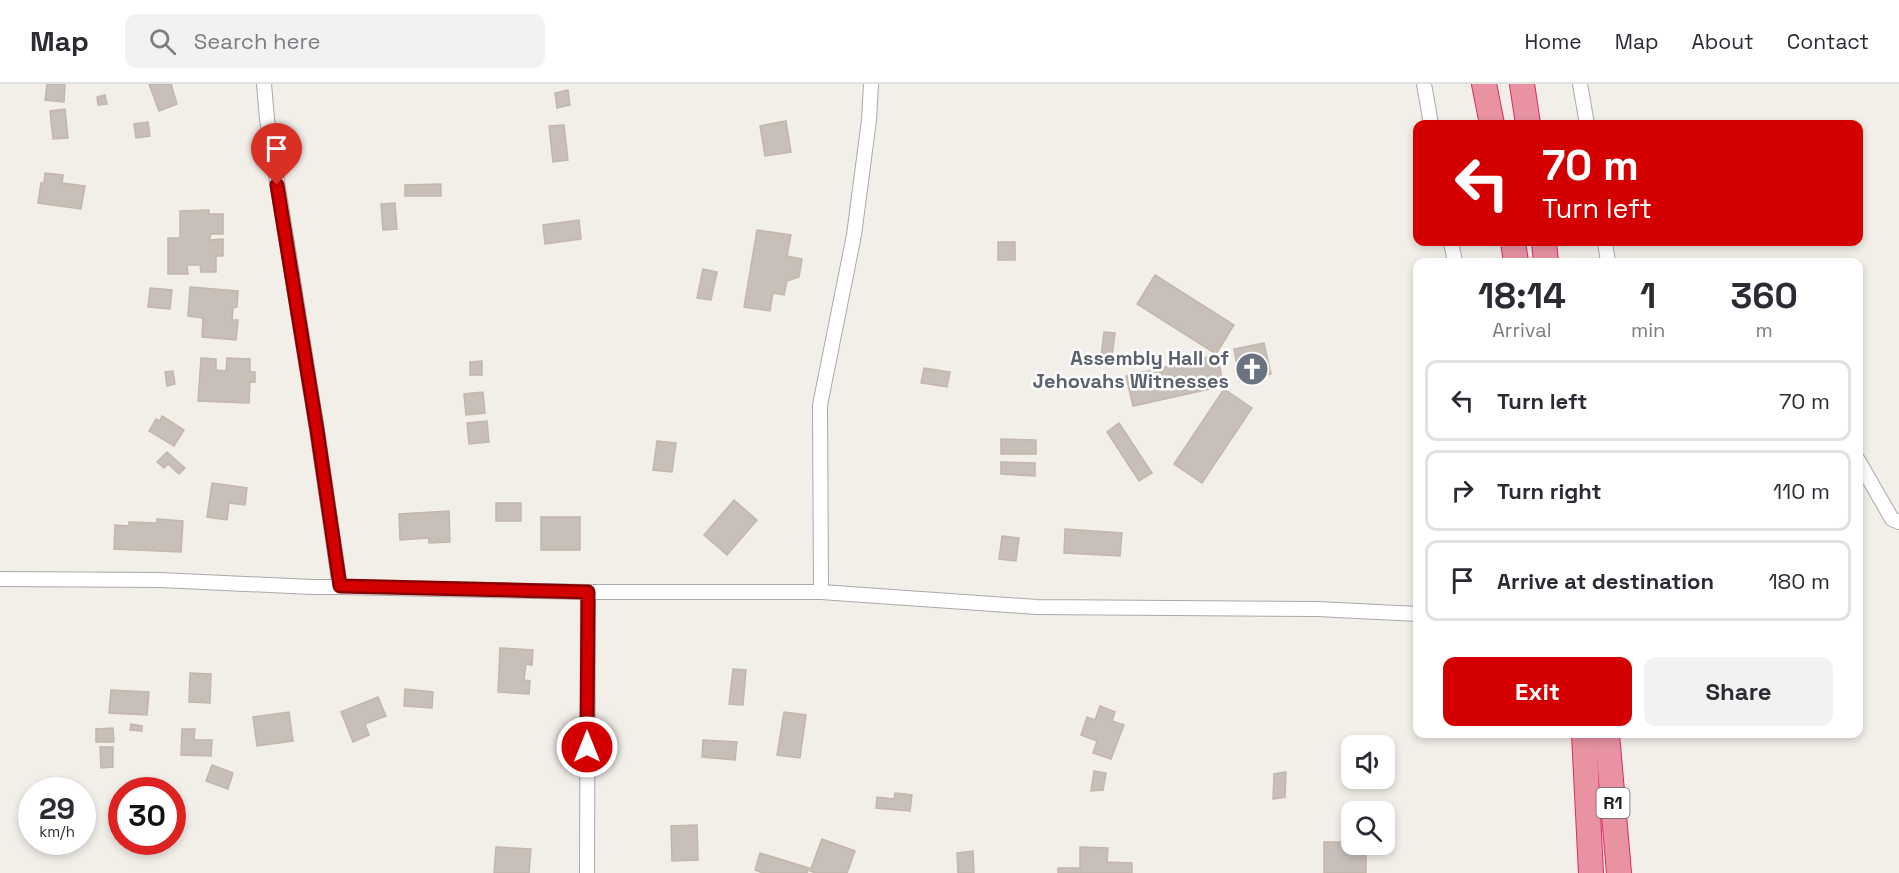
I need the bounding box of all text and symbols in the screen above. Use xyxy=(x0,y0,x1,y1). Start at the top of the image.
search box xyxy=(125,14,545,68)
text: Map xyxy=(30,23,89,59)
icon: search xyxy=(146,25,179,58)
text: Search here xyxy=(194,27,321,55)
text: Home xyxy=(1524,28,1582,55)
text: Map xyxy=(1615,28,1659,55)
text: About xyxy=(1692,28,1754,55)
text: Contact xyxy=(1787,28,1869,55)
pin xyxy=(251,123,302,185)
icon: arrive xyxy=(260,132,293,165)
text: 70 m xyxy=(1542,139,1639,192)
icon: left xyxy=(1443,144,1521,222)
text: Turn left xyxy=(1542,191,1652,226)
text: 18:14 xyxy=(1478,273,1566,319)
text: 1 xyxy=(1640,273,1656,319)
text: 360 xyxy=(1730,273,1798,319)
text: Arrival xyxy=(1492,317,1552,343)
text: min xyxy=(1631,317,1665,343)
text: m xyxy=(1756,317,1773,343)
place label: Assembly Hall of Jehovahs Witnesses xyxy=(1032,345,1229,394)
church icon: Assembly Hall of Jehovahs Witnesses xyxy=(1234,351,1270,387)
icon: left xyxy=(1446,384,1479,417)
text: Turn left xyxy=(1497,387,1587,415)
text: 70 m xyxy=(1779,387,1830,415)
icon: right xyxy=(1446,474,1479,507)
text: Turn right xyxy=(1497,477,1602,505)
text: 110 m xyxy=(1773,477,1830,505)
icon: arrive xyxy=(1446,564,1479,597)
text: Arrive at destination xyxy=(1497,567,1714,595)
text: 180 m xyxy=(1768,567,1830,595)
button: Exit xyxy=(1443,657,1632,726)
button: Share xyxy=(1644,657,1833,726)
position arrow xyxy=(555,715,619,779)
map controls xyxy=(1341,735,1395,855)
button: sound xyxy=(1341,735,1395,789)
speed limit sign: 30 xyxy=(108,777,186,855)
road number: R1 xyxy=(1596,788,1630,818)
text: 29 xyxy=(39,789,75,828)
button: search xyxy=(1341,801,1395,855)
text: km/h xyxy=(39,822,75,841)

